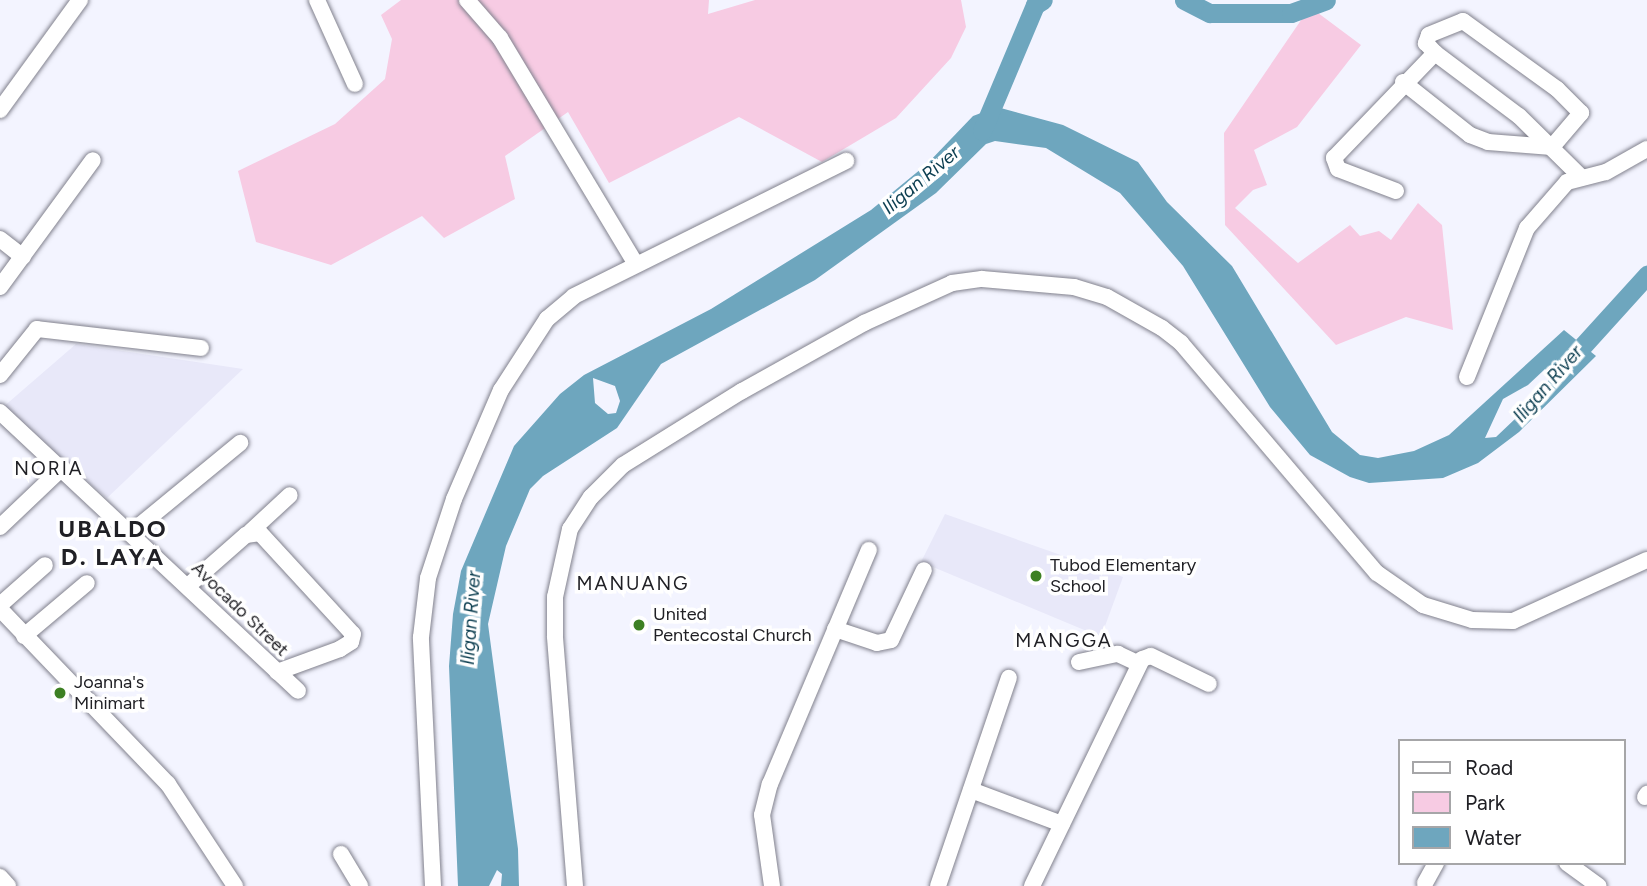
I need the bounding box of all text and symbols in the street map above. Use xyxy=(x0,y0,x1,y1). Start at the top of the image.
water label: Iligan River xyxy=(878,141,964,219)
water label: Iligan River xyxy=(1508,341,1588,427)
district label: NORIA xyxy=(15,458,83,480)
district label: UBALDO D. LAYA xyxy=(59,515,167,571)
place label: Tubod Elementary School xyxy=(1050,555,1196,598)
street label: Avocado Street xyxy=(187,557,293,661)
marker: Tubod Elementary School xyxy=(1028,568,1044,584)
water label: Iligan River xyxy=(456,570,486,666)
district label: MANUANG xyxy=(577,573,689,595)
place label: United Pentecostal Church xyxy=(653,604,812,646)
marker: United Pentecostal Church xyxy=(631,617,647,633)
district label: MANGGA xyxy=(1016,630,1112,652)
place label: Joanna's Minimart xyxy=(74,672,145,714)
marker: Joanna's Minimart xyxy=(52,685,68,701)
legend xyxy=(1398,739,1626,865)
text: Road xyxy=(1465,755,1513,780)
text: Park xyxy=(1465,790,1505,815)
text: Water xyxy=(1465,825,1521,850)

